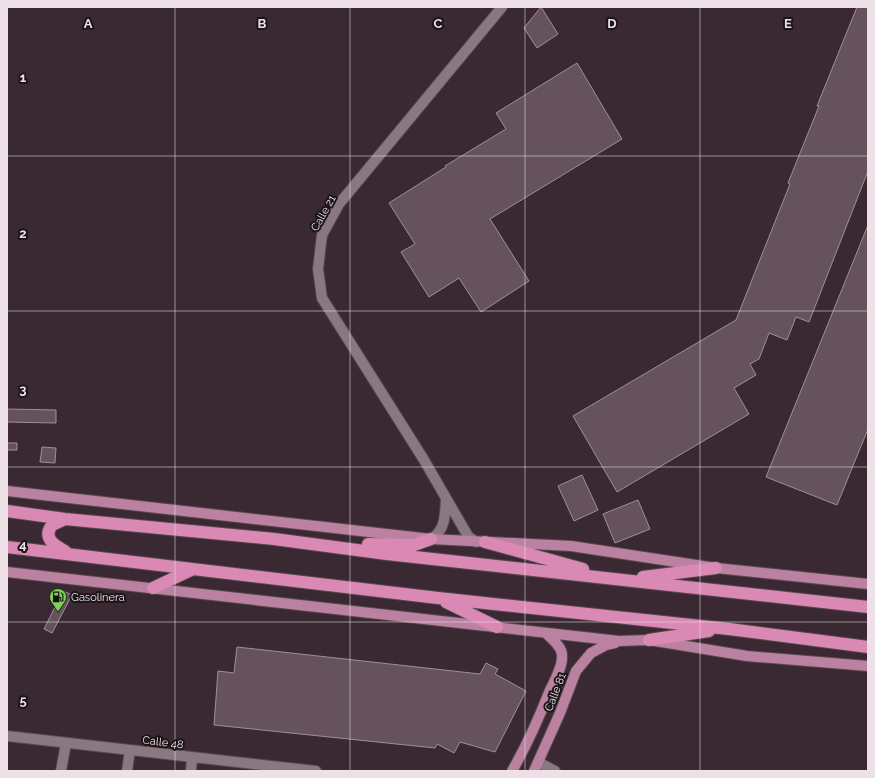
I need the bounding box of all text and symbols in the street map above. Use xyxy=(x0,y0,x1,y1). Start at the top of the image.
text: A xyxy=(84,16,93,31)
text: B xyxy=(258,16,267,31)
text: C xyxy=(434,16,443,31)
text: D xyxy=(607,16,617,31)
text: E xyxy=(784,16,792,31)
text: 1 xyxy=(20,70,27,85)
street label: Calle 21 xyxy=(308,193,339,234)
text: 2 xyxy=(19,226,27,241)
text: 3 xyxy=(19,382,27,397)
text: 4 xyxy=(19,537,27,552)
fuel station icon: Gasolinera xyxy=(48,587,68,612)
place label: Gasolinera xyxy=(71,591,125,604)
street label: Calle 81 xyxy=(542,671,569,713)
text: 5 xyxy=(19,693,27,708)
street label: Calle 48 xyxy=(142,734,184,751)

